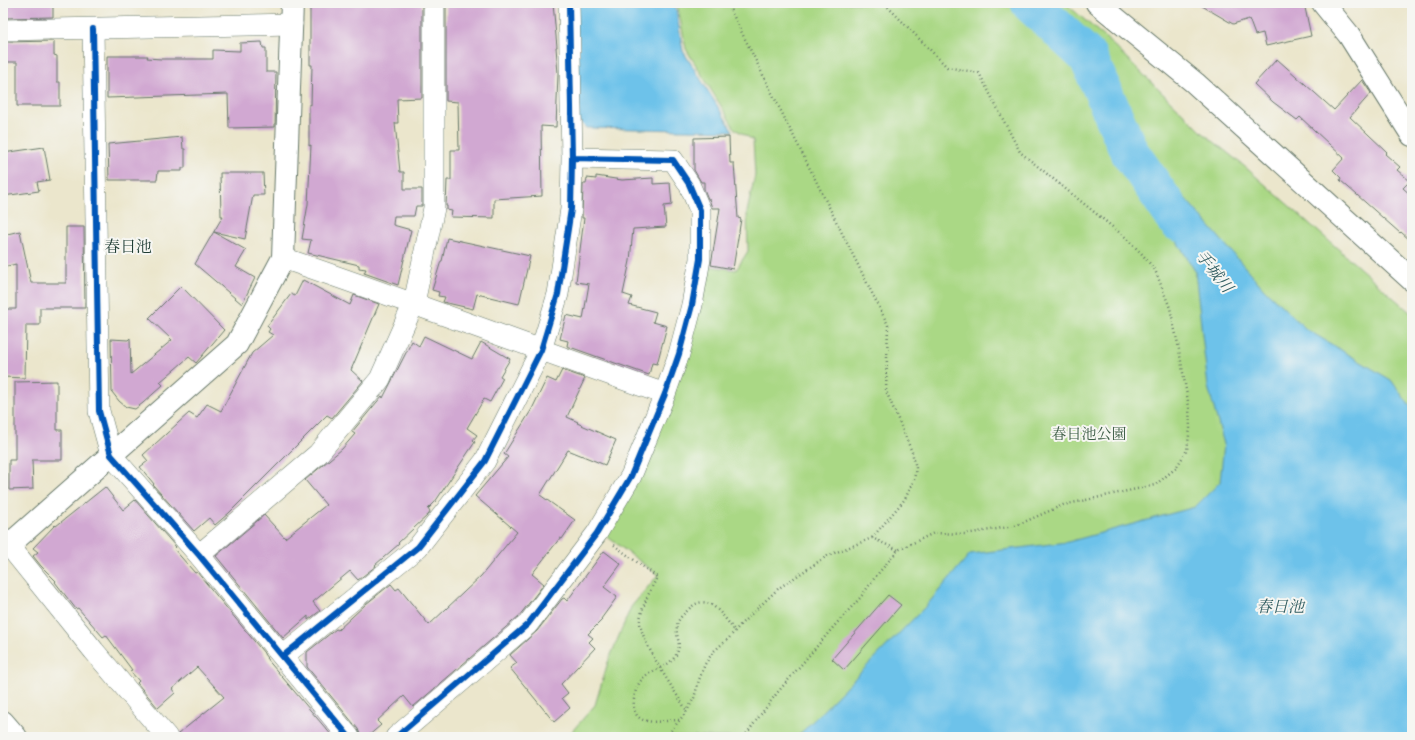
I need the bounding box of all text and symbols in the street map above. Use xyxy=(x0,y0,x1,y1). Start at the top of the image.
district label: 春日池 xyxy=(104,238,152,258)
water label: 手城川 xyxy=(1191,247,1237,299)
park label: 春日池公園 xyxy=(1051,425,1127,444)
water label: 春日池 xyxy=(1256,598,1306,618)

